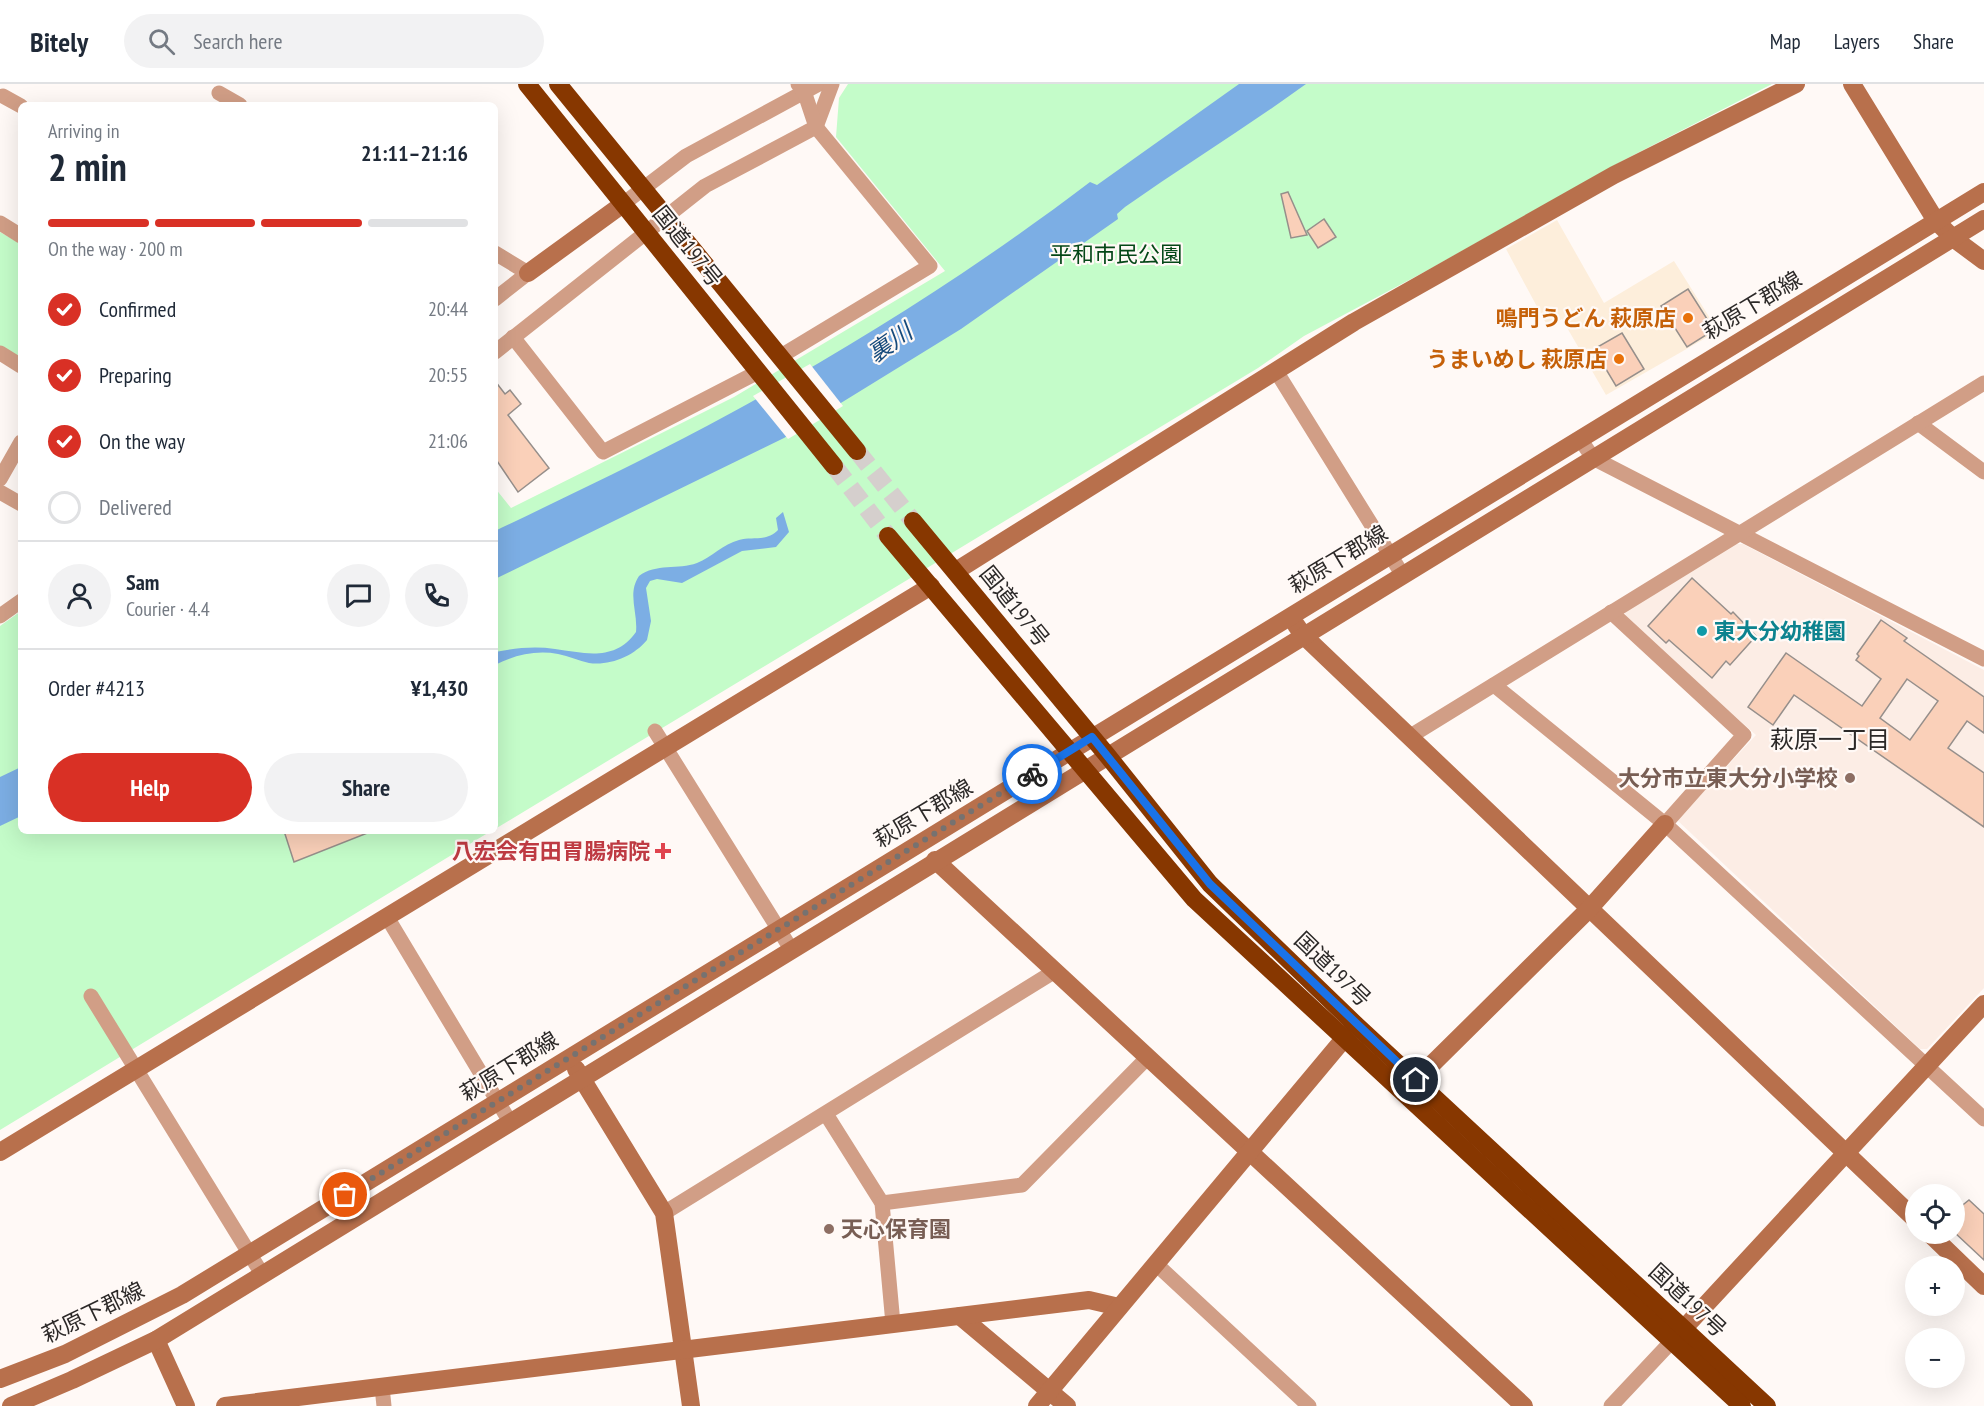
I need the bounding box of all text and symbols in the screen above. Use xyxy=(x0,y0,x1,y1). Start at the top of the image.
search box xyxy=(124,14,544,68)
text: Bitely xyxy=(30,23,88,60)
icon: search xyxy=(145,25,178,58)
text: Search here xyxy=(193,27,283,55)
text: Map xyxy=(1770,28,1801,55)
text: Layers xyxy=(1834,28,1880,55)
text: Share xyxy=(1913,28,1954,55)
text: Arriving in xyxy=(48,118,120,144)
text: 21:11–21:16 xyxy=(361,139,468,167)
text: 2 min xyxy=(48,141,127,192)
street label: 国道197号 xyxy=(647,200,729,292)
text: On the way · 200 m xyxy=(48,236,183,262)
park label: 平和市民公園 xyxy=(1050,240,1182,268)
street label: 萩原下郡線 xyxy=(1698,265,1806,345)
icon: check xyxy=(48,293,81,326)
text: Confirmed xyxy=(99,295,176,323)
text: 20:44 xyxy=(428,296,468,322)
place label: 鳴門うどん 萩原店 xyxy=(1495,304,1676,332)
marker: 鳴門うどん 萩原店 xyxy=(1681,311,1695,325)
water label: 裏川 xyxy=(861,314,921,369)
place label: うまいめし 萩原店 xyxy=(1426,345,1607,373)
marker: うまいめし 萩原店 xyxy=(1612,352,1626,366)
icon: check xyxy=(48,359,81,392)
text: Preparing xyxy=(99,361,172,389)
text: 20:55 xyxy=(428,362,468,388)
icon: check xyxy=(48,425,81,458)
text: On the way xyxy=(99,427,185,455)
text: 21:06 xyxy=(428,428,468,454)
text: Delivered xyxy=(99,493,172,521)
street label: 萩原下郡線 xyxy=(1284,519,1392,599)
street label: 国道197号 xyxy=(974,560,1056,652)
button: person xyxy=(48,564,111,627)
button: chat xyxy=(327,564,390,627)
button: phone xyxy=(405,564,468,627)
text: Sam xyxy=(126,568,159,596)
text: Courier · 4.4 xyxy=(126,596,210,622)
place label: 東大分幼稚園 xyxy=(1714,617,1846,645)
marker: 東大分幼稚園 xyxy=(1695,624,1709,638)
text: Order #4213 xyxy=(48,674,145,702)
text: ¥1,430 xyxy=(411,674,468,702)
district label: 萩原一丁目 xyxy=(1770,724,1890,755)
courier xyxy=(1002,744,1062,804)
button: Help xyxy=(48,753,252,822)
button: Share xyxy=(264,753,468,822)
icon: bike xyxy=(1016,758,1049,791)
place label: 大分市立東大分小学校 xyxy=(1618,764,1838,792)
marker: 大分市立東大分小学校 xyxy=(1843,771,1857,785)
street label: 萩原下郡線 xyxy=(869,773,977,853)
place label: 八宏会有田胃腸病院 xyxy=(452,837,650,865)
marker: 八宏会有田胃腸病院 xyxy=(654,842,672,860)
street label: 国道197号 xyxy=(1289,926,1377,1012)
street label: 萩原下郡線 xyxy=(455,1025,563,1107)
pin xyxy=(1390,1054,1441,1105)
icon: home xyxy=(1399,1063,1432,1096)
pin xyxy=(319,1169,370,1220)
icon: bag xyxy=(328,1178,361,1211)
map controls xyxy=(1905,1184,1965,1388)
button: locate xyxy=(1905,1184,1965,1244)
place label: 天心保育園 xyxy=(841,1215,951,1243)
marker: 天心保育園 xyxy=(822,1222,836,1236)
button: + xyxy=(1905,1256,1965,1316)
street label: 国道197号 xyxy=(1643,1257,1733,1343)
street label: 萩原下郡線 xyxy=(37,1275,149,1349)
button: − xyxy=(1905,1328,1965,1388)

